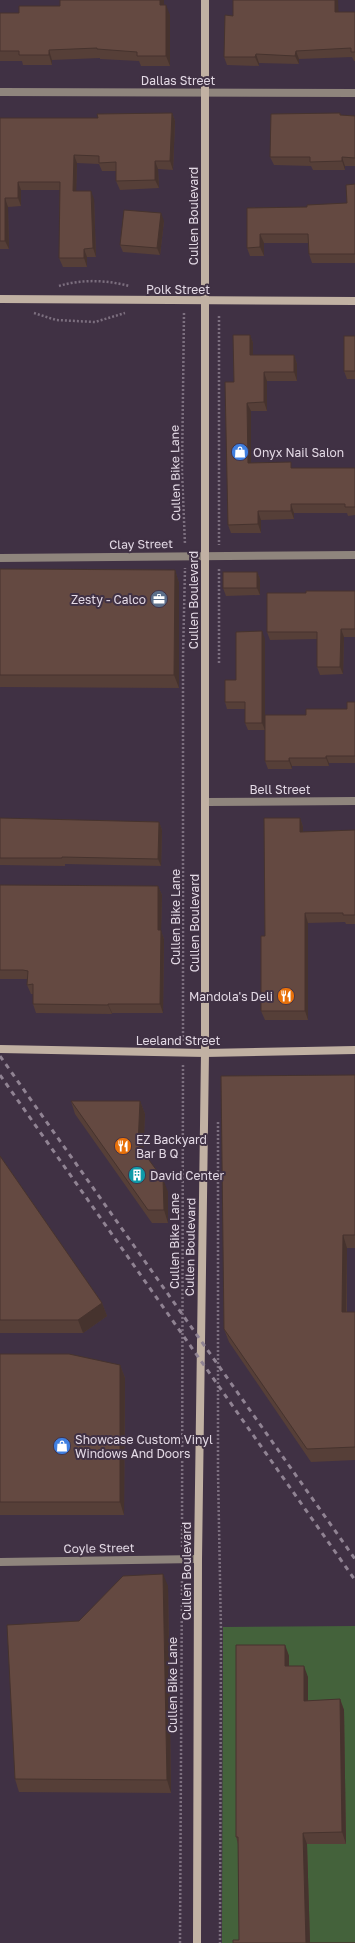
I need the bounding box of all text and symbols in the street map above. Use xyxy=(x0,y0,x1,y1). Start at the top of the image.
street label: Dallas Street xyxy=(141,73,215,88)
street label: Cullen Boulevard xyxy=(186,167,201,265)
street label: Polk Street xyxy=(146,282,210,297)
street label: Cullen Bike Lane xyxy=(167,425,183,521)
shop icon: Onyx Nail Salon xyxy=(230,442,250,462)
place label: Onyx Nail Salon xyxy=(253,445,344,460)
street label: Clay Street xyxy=(109,536,173,552)
street label: Cullen Boulevard xyxy=(186,551,201,649)
office icon: Zesty - Calco xyxy=(149,589,169,609)
place label: Zesty - Calco xyxy=(71,592,146,607)
street label: Bell Street xyxy=(249,782,311,797)
street label: Cullen Bike Lane xyxy=(168,869,183,965)
street label: Cullen Boulevard xyxy=(187,874,202,972)
restaurant icon: Mandola's Deli xyxy=(276,986,296,1006)
place label: Mandola's Deli xyxy=(189,989,273,1004)
street label: Leeland Street xyxy=(136,1033,220,1048)
place label: EZ Backyard Bar B Q xyxy=(136,1132,207,1161)
restaurant icon: EZ Backyard Bar B Q xyxy=(113,1136,133,1156)
building icon: David Center xyxy=(127,1165,147,1185)
place label: David Center xyxy=(150,1168,224,1183)
street label: Cullen Bike Lane xyxy=(167,1193,182,1289)
street label: Cullen Boulevard xyxy=(182,1198,198,1296)
place label: Showcase Custom Vinyl Windows And Doors xyxy=(75,1432,213,1461)
shop icon: Showcase Custom Vinyl Windows And Doors xyxy=(52,1436,72,1456)
street label: Cullen Boulevard xyxy=(179,1522,194,1620)
street label: Coyle Street xyxy=(63,1540,135,1556)
street label: Cullen Bike Lane xyxy=(165,1637,180,1733)

